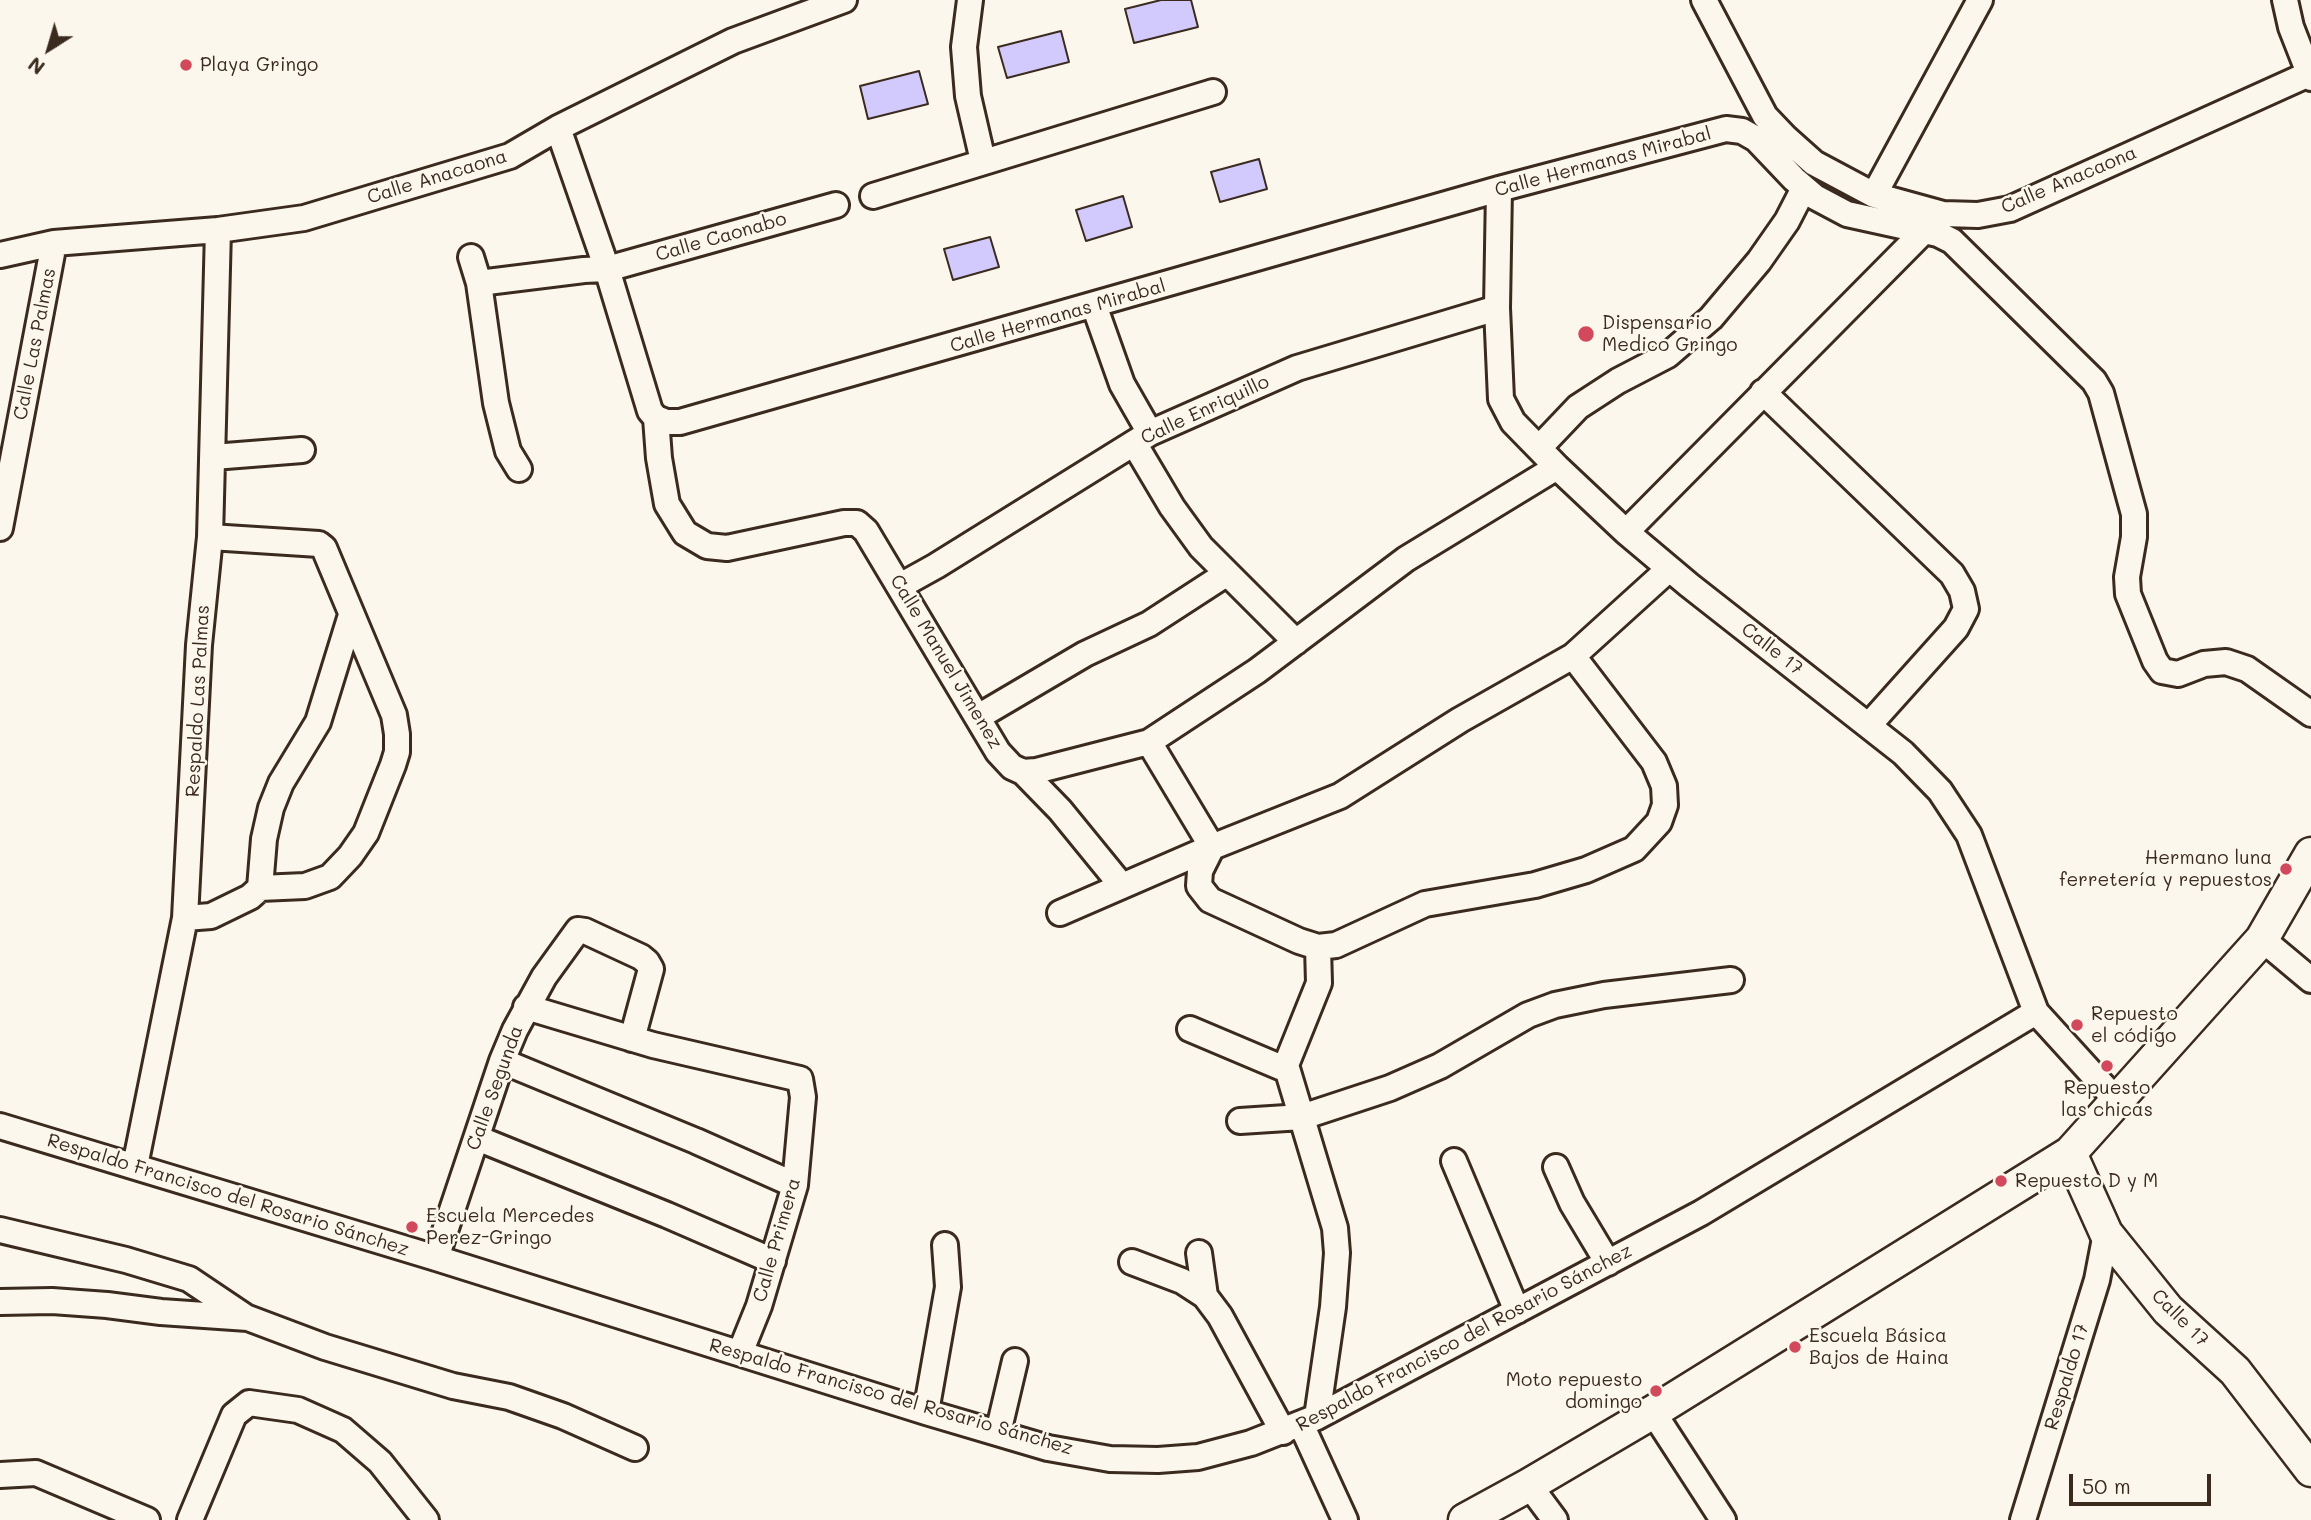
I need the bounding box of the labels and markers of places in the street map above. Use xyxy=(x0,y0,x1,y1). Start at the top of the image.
place label: Playa Gringo xyxy=(200,54,318,76)
marker: Playa Gringo xyxy=(178,57,194,73)
place label: Dispensario Medico Gringo xyxy=(1602,312,1738,356)
marker: Dispensario Medico Gringo xyxy=(1576,324,1596,344)
place label: Hermano luna ferretería y repuestos xyxy=(2059,847,2272,891)
marker: Hermano luna ferretería y repuestos xyxy=(2278,861,2294,877)
place label: Repuesto el código xyxy=(2091,1003,2178,1047)
marker: Repuesto el código xyxy=(2069,1017,2085,1033)
marker: Repuesto las chicas xyxy=(2099,1058,2115,1074)
place label: Repuesto las chicas xyxy=(2061,1077,2153,1121)
place label: Repuesto D y M xyxy=(2015,1170,2158,1192)
marker: Repuesto D y M xyxy=(1993,1173,2009,1189)
place label: Escuela Mercedes Perez-Gringo xyxy=(426,1205,595,1249)
marker: Escuela Mercedes Perez-Gringo xyxy=(404,1219,420,1235)
place label: Escuela Básica Bajos de Haina xyxy=(1809,1325,1949,1369)
marker: Escuela Básica Bajos de Haina xyxy=(1787,1339,1803,1355)
place label: Moto repuesto domingo xyxy=(1506,1369,1642,1413)
marker: Moto repuesto domingo xyxy=(1648,1383,1664,1399)

